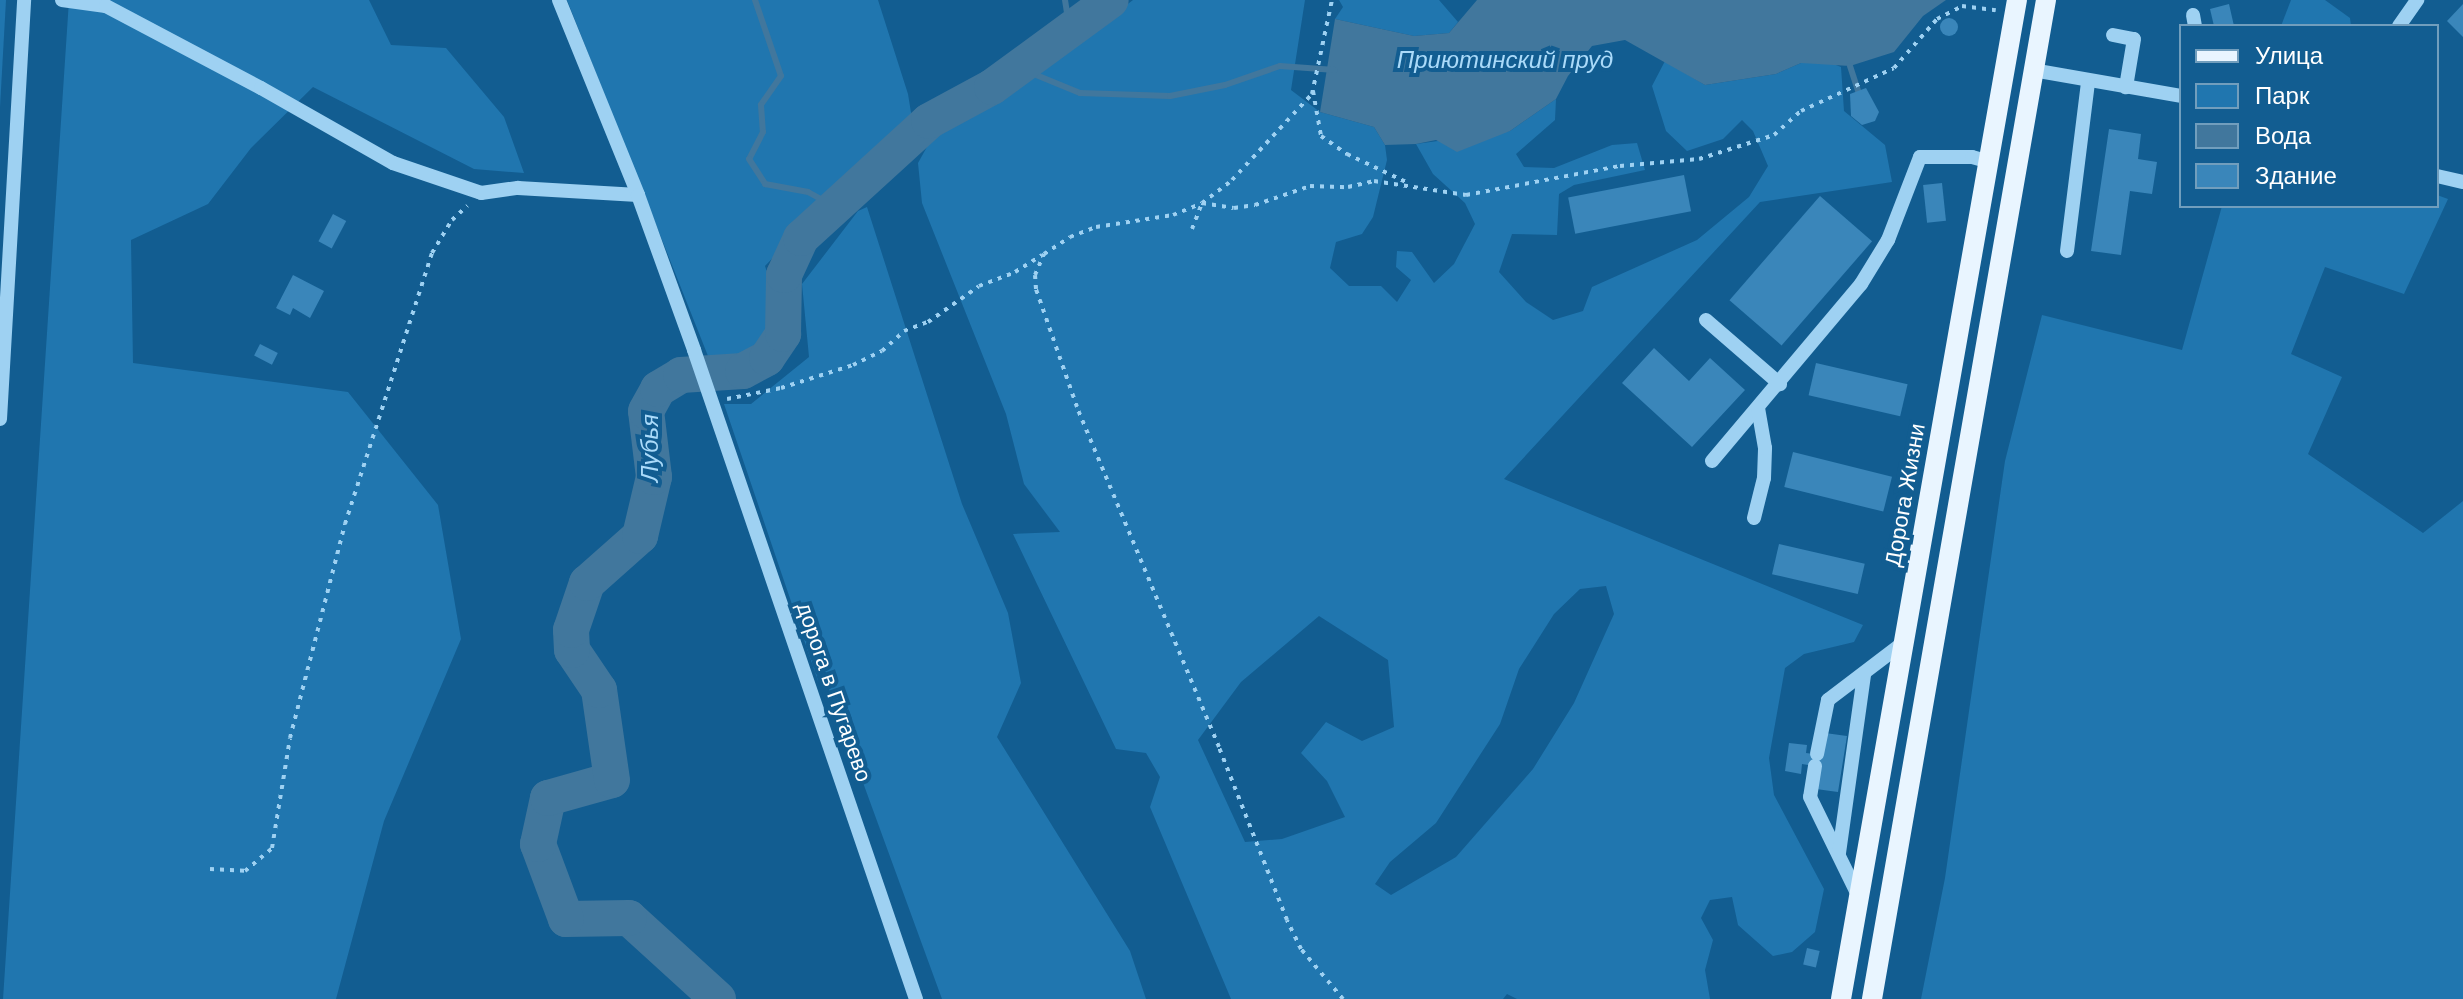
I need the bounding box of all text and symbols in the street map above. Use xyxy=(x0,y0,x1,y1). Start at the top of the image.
legend xyxy=(2179,24,2439,208)
text: Улица xyxy=(2255,42,2323,69)
water label: Приютинский пруд xyxy=(1397,46,1613,74)
text: Парк xyxy=(2255,82,2309,109)
text: Вода xyxy=(2255,122,2311,149)
text: Здание xyxy=(2255,162,2337,189)
water label: Лубья xyxy=(636,414,664,482)
street label: Дорога Жизни xyxy=(1879,421,1931,569)
street label: дорога в Пугарево xyxy=(791,599,877,785)

